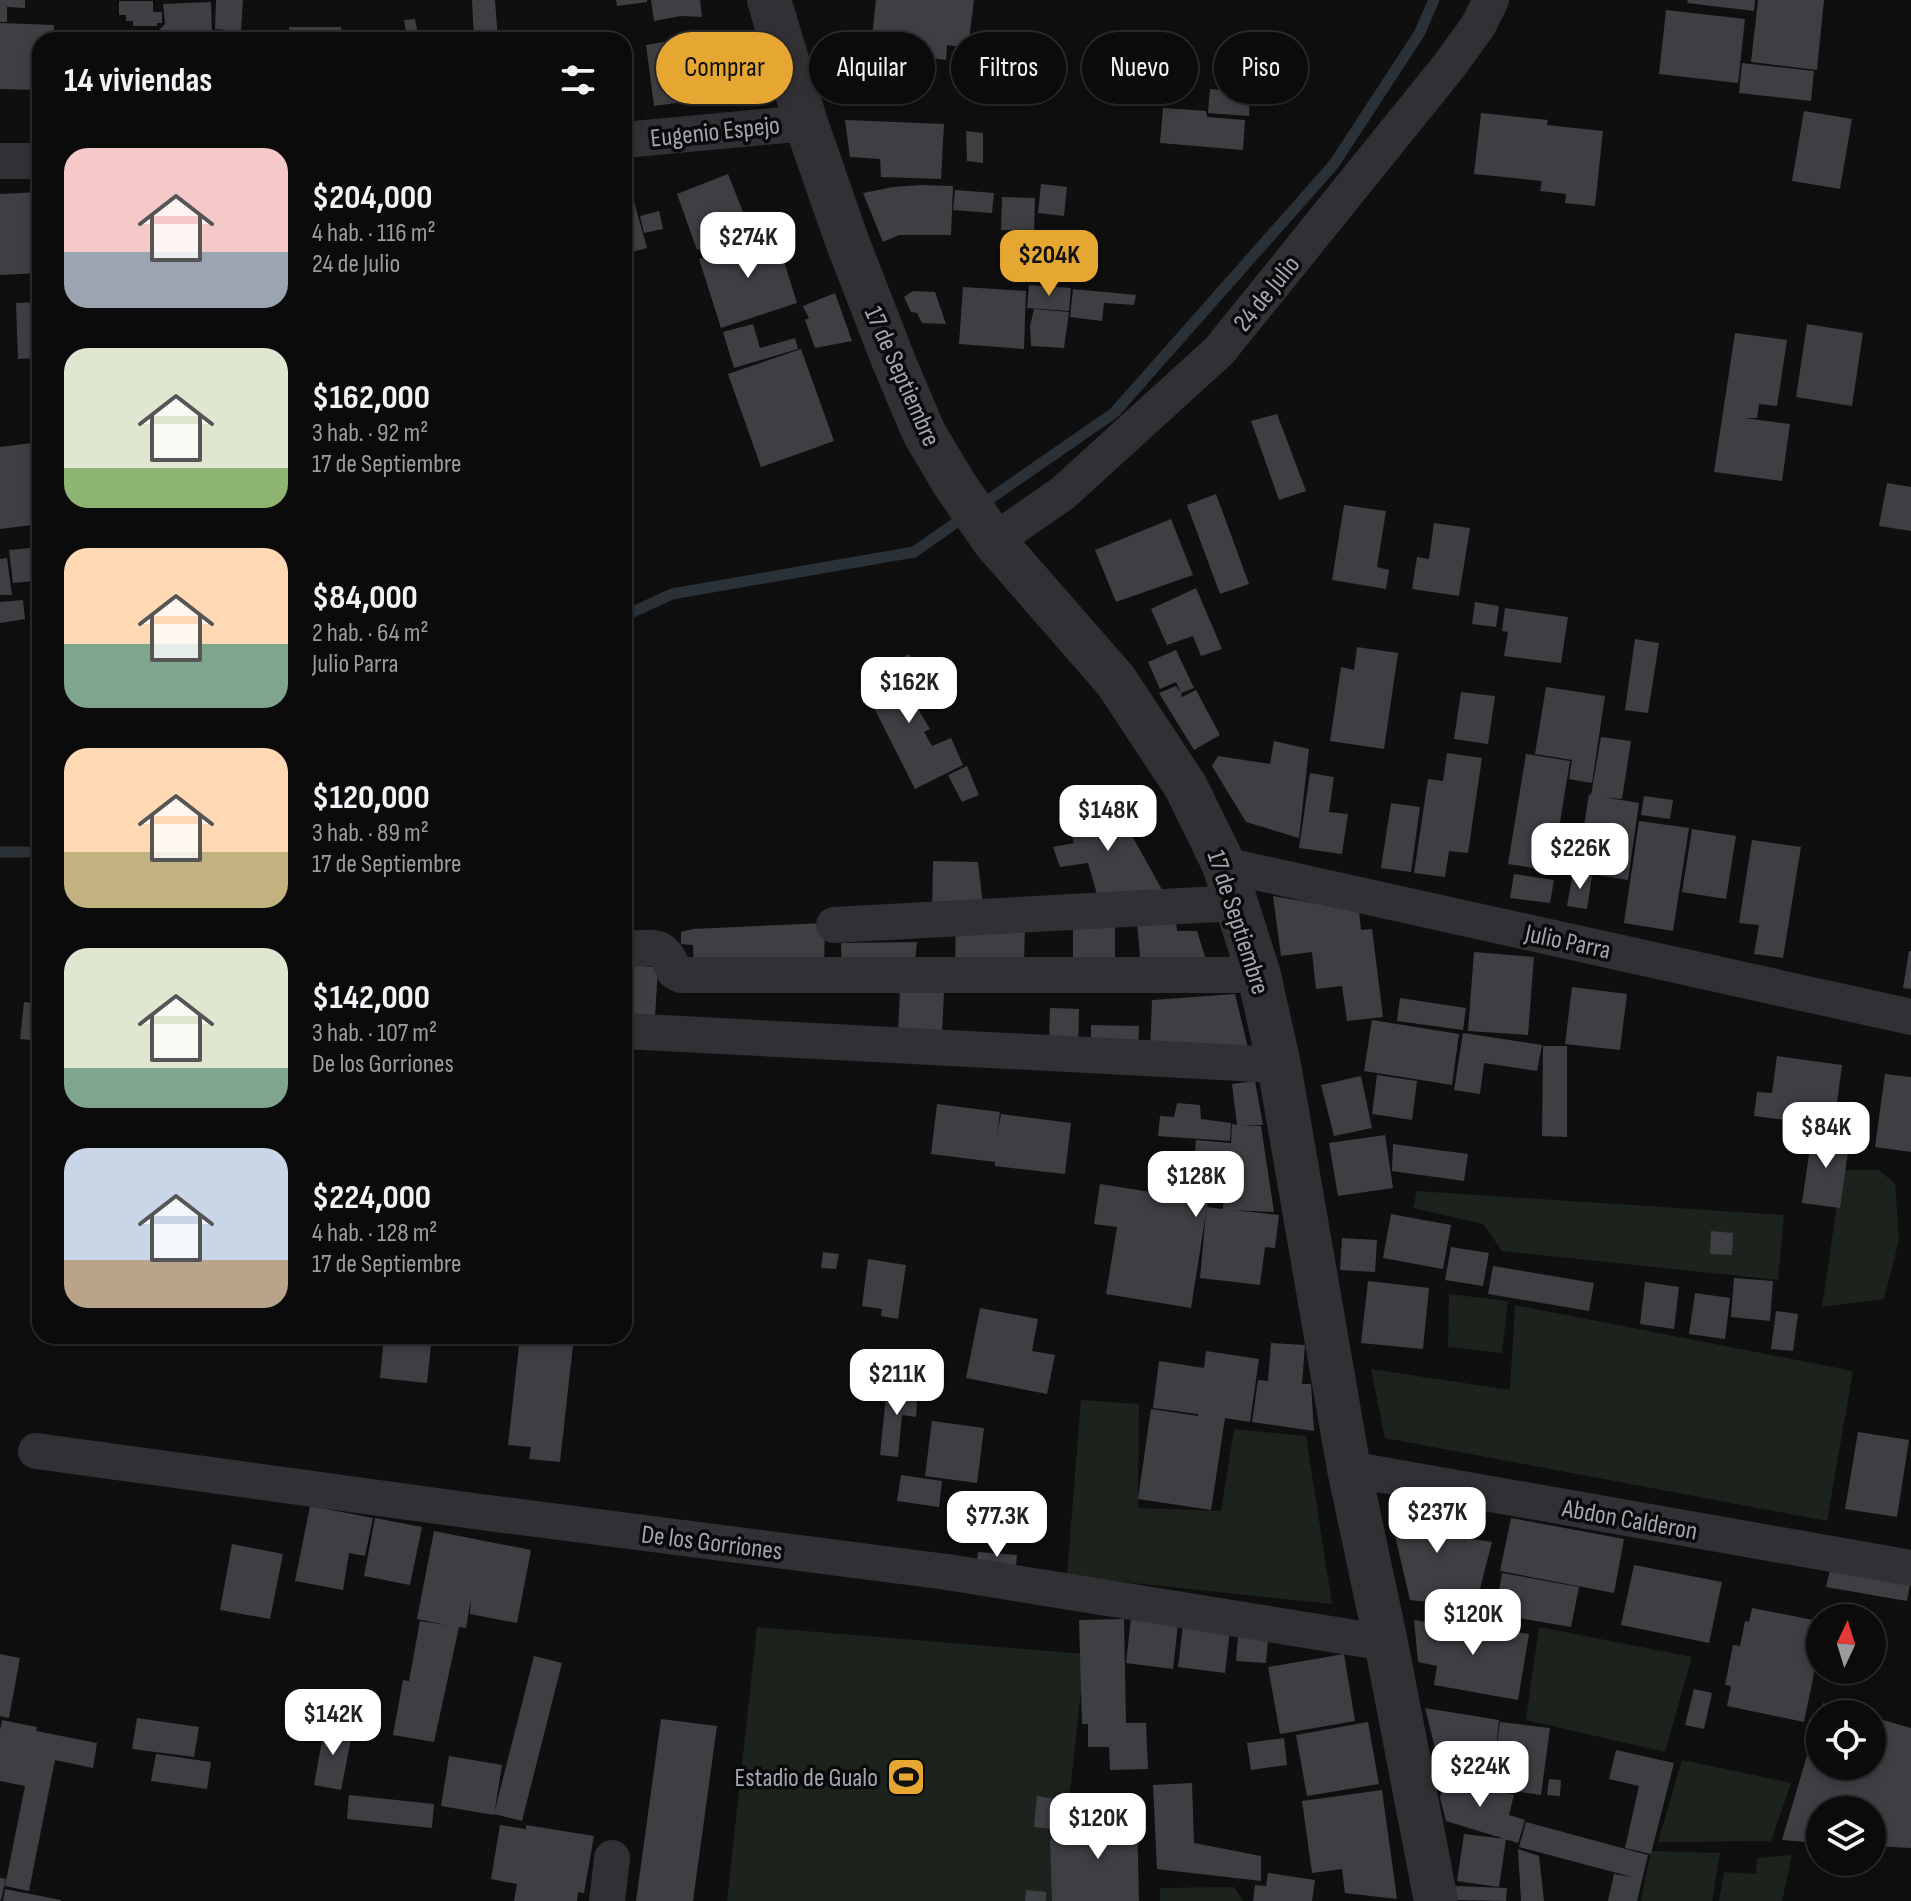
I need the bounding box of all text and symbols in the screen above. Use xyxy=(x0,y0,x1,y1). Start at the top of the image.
chip: Comprar xyxy=(656,32,793,104)
chip: Alquilar xyxy=(809,32,935,104)
chip: Filtros xyxy=(951,32,1066,104)
chip: Nuevo xyxy=(1082,32,1198,104)
chip: Piso xyxy=(1214,32,1308,104)
icon: filters xyxy=(556,58,600,102)
text: 14 viviendas xyxy=(64,60,212,101)
street label: Eugenio Espejo xyxy=(649,110,781,155)
text: $204,000 xyxy=(312,177,432,218)
icon: home xyxy=(128,180,224,276)
pin: $274K xyxy=(692,212,804,280)
text: 4 hab. · 116 m² xyxy=(312,218,436,249)
text: $274K xyxy=(718,222,778,253)
pin: $204K xyxy=(993,230,1105,298)
text: $204K xyxy=(1018,240,1080,271)
text: 24 de Julio xyxy=(312,249,400,280)
street label: 24 de Julio xyxy=(1227,250,1307,338)
street label: 17 de Septiembre xyxy=(857,302,946,451)
text: $162,000 xyxy=(312,377,430,418)
icon: home xyxy=(128,380,224,476)
text: 3 hab. · 92 m² xyxy=(312,418,428,449)
text: 17 de Septiembre xyxy=(312,449,462,480)
text: $84,000 xyxy=(312,577,418,618)
icon: home xyxy=(128,580,224,676)
text: 2 hab. · 64 m² xyxy=(312,618,429,649)
text: Julio Parra xyxy=(312,649,399,680)
pin: $162K xyxy=(853,657,965,725)
text: $162K xyxy=(879,667,939,698)
text: $120,000 xyxy=(312,777,430,818)
icon: home xyxy=(128,780,224,876)
pin: $148K xyxy=(1052,785,1164,853)
text: $148K xyxy=(1078,795,1138,826)
text: 3 hab. · 89 m² xyxy=(312,818,429,849)
pin: $226K xyxy=(1524,823,1636,891)
text: $226K xyxy=(1549,833,1611,864)
street label: 17 de Septiembre xyxy=(1200,847,1275,998)
text: 17 de Septiembre xyxy=(312,849,462,880)
street label: Julio Parra xyxy=(1521,918,1613,967)
text: $142,000 xyxy=(312,977,430,1018)
icon: home xyxy=(128,980,224,1076)
text: 3 hab. · 107 m² xyxy=(312,1018,437,1049)
text: De los Gorriones xyxy=(312,1049,454,1080)
pin: $84K xyxy=(1779,1102,1873,1170)
text: $84K xyxy=(1801,1112,1851,1143)
pin: $128K xyxy=(1140,1151,1252,1219)
text: $128K xyxy=(1166,1161,1226,1192)
text: $224,000 xyxy=(312,1177,431,1218)
icon: home xyxy=(128,1180,224,1276)
text: 4 hab. · 128 m² xyxy=(312,1218,437,1249)
text: 17 de Septiembre xyxy=(312,1249,462,1280)
pin: $211K xyxy=(841,1349,953,1417)
text: $211K xyxy=(868,1359,926,1390)
pin: $237K xyxy=(1381,1487,1493,1555)
pin: $77.3K xyxy=(932,1491,1062,1559)
street label: Abdon Calderon xyxy=(1559,1493,1700,1548)
text: $237K xyxy=(1407,1497,1467,1528)
text: $77.3K xyxy=(965,1501,1029,1532)
street label: De los Gorriones xyxy=(640,1519,784,1568)
pin: $120K xyxy=(1417,1589,1529,1657)
text: $120K xyxy=(1443,1599,1503,1630)
north arrow xyxy=(1806,1604,1886,1684)
map controls xyxy=(1806,1604,1886,1876)
pin: $142K xyxy=(277,1689,389,1757)
text: $142K xyxy=(303,1699,363,1730)
button: locate xyxy=(1806,1700,1886,1780)
pin: $224K xyxy=(1424,1741,1536,1809)
text: $224K xyxy=(1450,1751,1510,1782)
sports icon: Estadio de Gualo xyxy=(885,1756,927,1798)
place label: Estadio de Gualo xyxy=(735,1763,878,1794)
pin: $120K xyxy=(1042,1793,1154,1861)
button: layers xyxy=(1806,1796,1886,1876)
text: $120K xyxy=(1068,1803,1128,1834)

